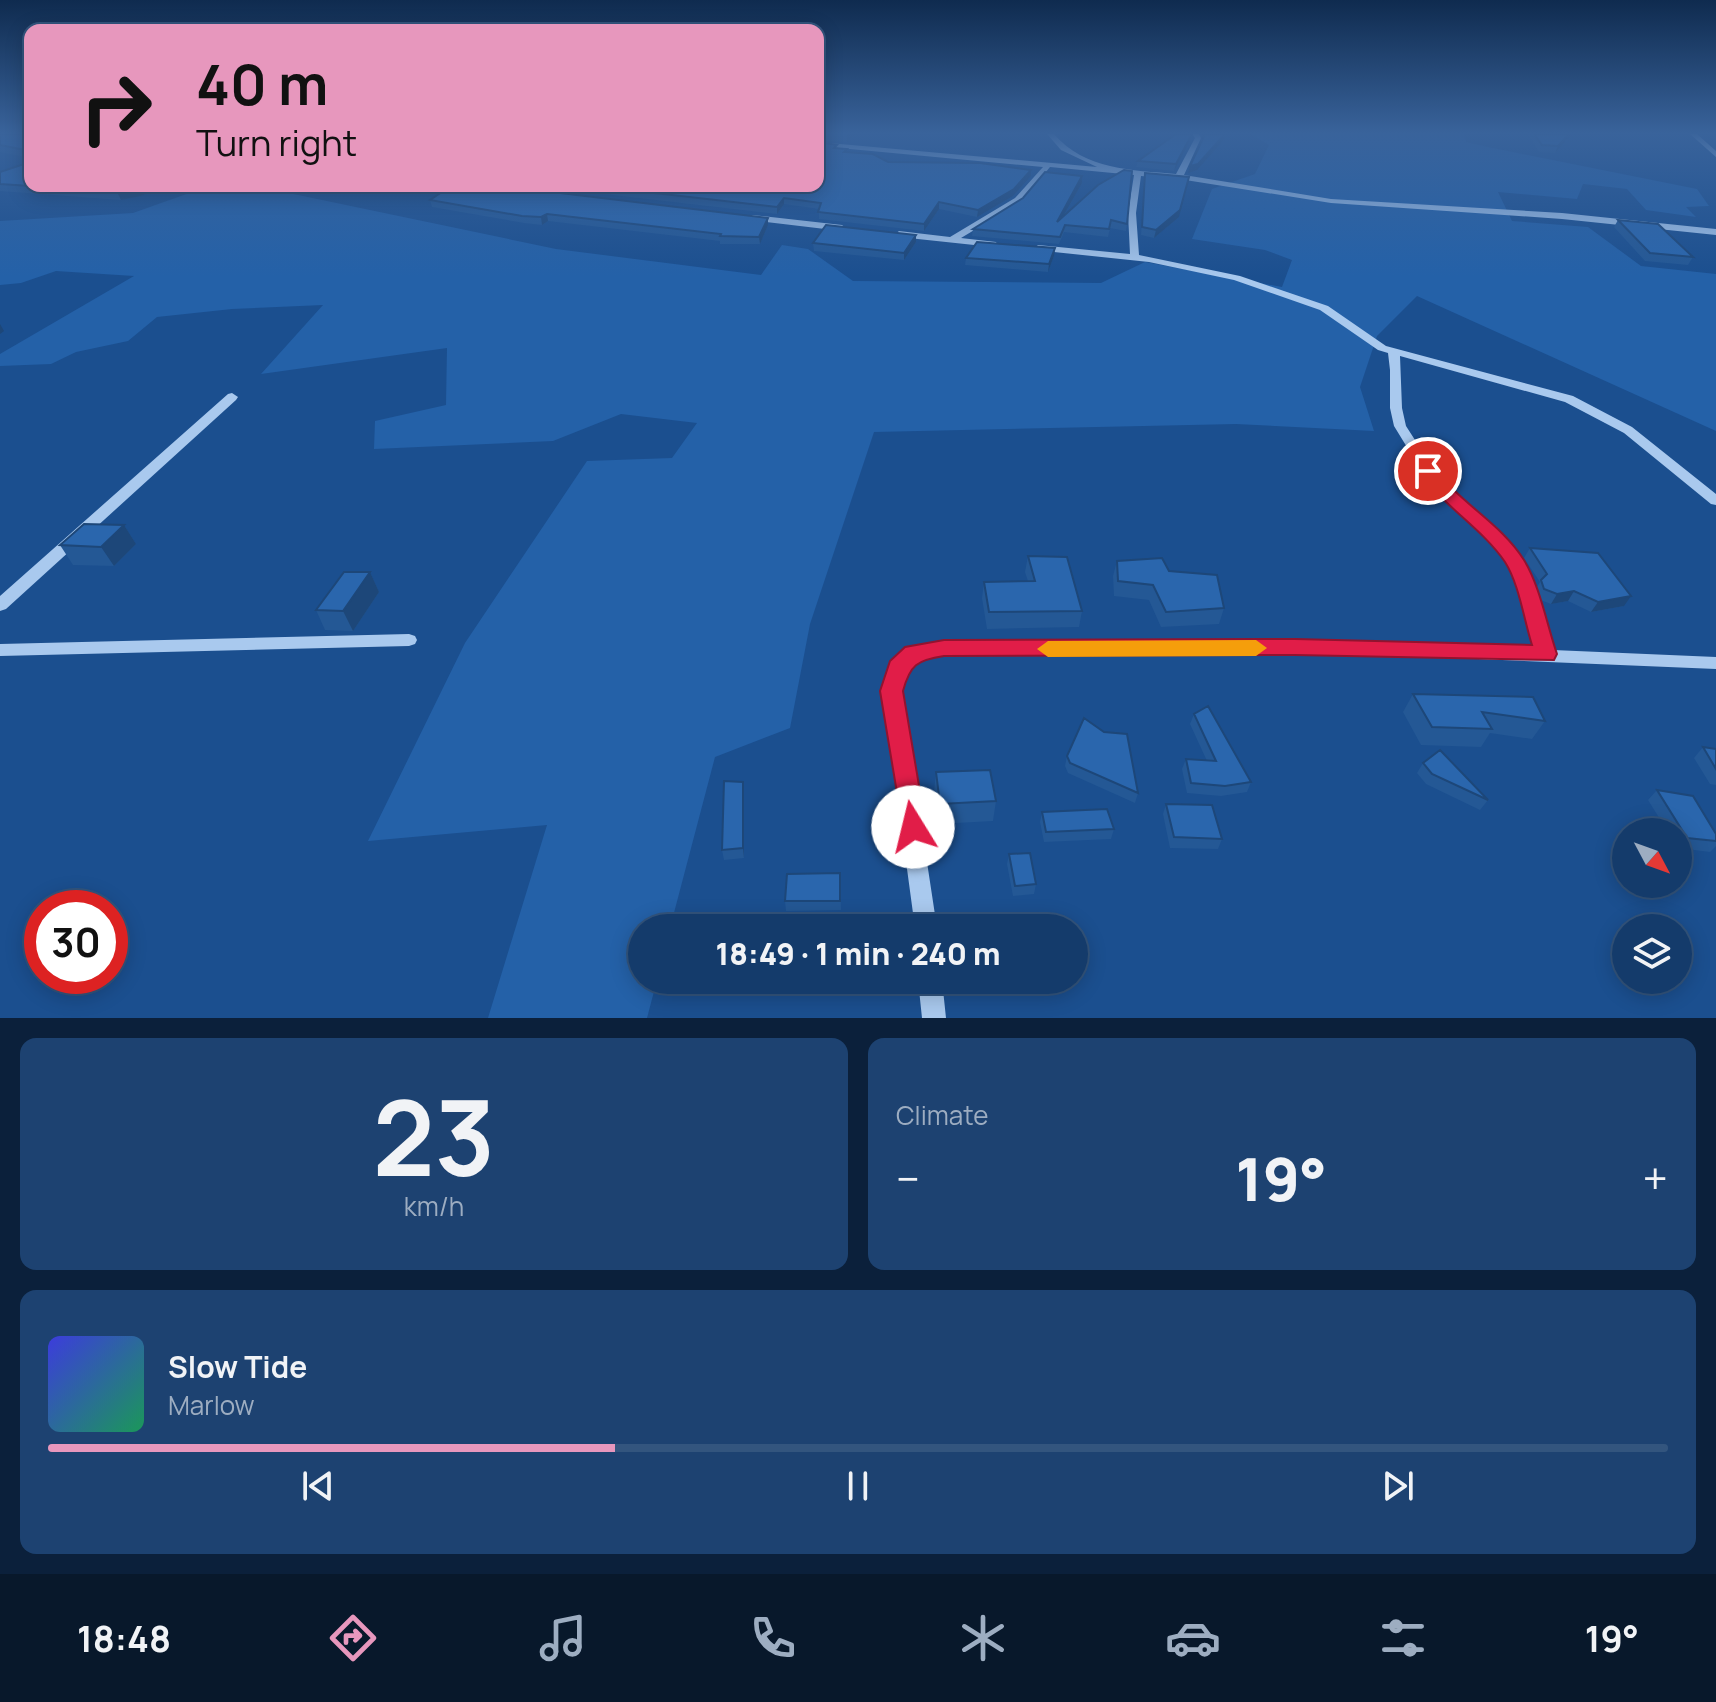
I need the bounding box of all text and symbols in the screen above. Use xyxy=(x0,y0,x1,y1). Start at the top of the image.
text: 40 m xyxy=(196,45,328,122)
icon: right xyxy=(64,56,168,160)
text: Turn right xyxy=(196,118,357,167)
pin xyxy=(1394,437,1462,505)
icon: arrive xyxy=(1406,449,1450,493)
position arrow xyxy=(871,785,955,869)
north arrow xyxy=(1612,818,1692,898)
map controls xyxy=(1612,818,1692,994)
speed limit sign: 30 xyxy=(24,890,128,994)
button: layers xyxy=(1612,914,1692,994)
text: 18:49 · 1 min · 240 m xyxy=(716,933,1000,974)
text: 23 xyxy=(373,1065,495,1207)
text: Climate xyxy=(896,1097,988,1133)
text: 19° xyxy=(1235,1137,1327,1219)
text: − xyxy=(896,1148,920,1208)
text: + xyxy=(1643,1148,1668,1208)
text: km/h xyxy=(404,1188,464,1224)
text: Slow Tide xyxy=(168,1346,307,1387)
text: Marlow xyxy=(168,1387,255,1423)
icon: previous xyxy=(296,1464,340,1508)
icon: pause xyxy=(836,1464,880,1508)
icon: next xyxy=(1376,1464,1420,1508)
icon: directions xyxy=(325,1610,381,1666)
icon: music xyxy=(535,1610,591,1666)
icon: phone xyxy=(745,1610,801,1666)
icon: climate xyxy=(955,1610,1011,1666)
icon: car xyxy=(1165,1610,1221,1666)
icon: filters xyxy=(1375,1610,1431,1666)
text: 18:48 xyxy=(77,1614,171,1663)
text: 19° xyxy=(1585,1614,1639,1663)

